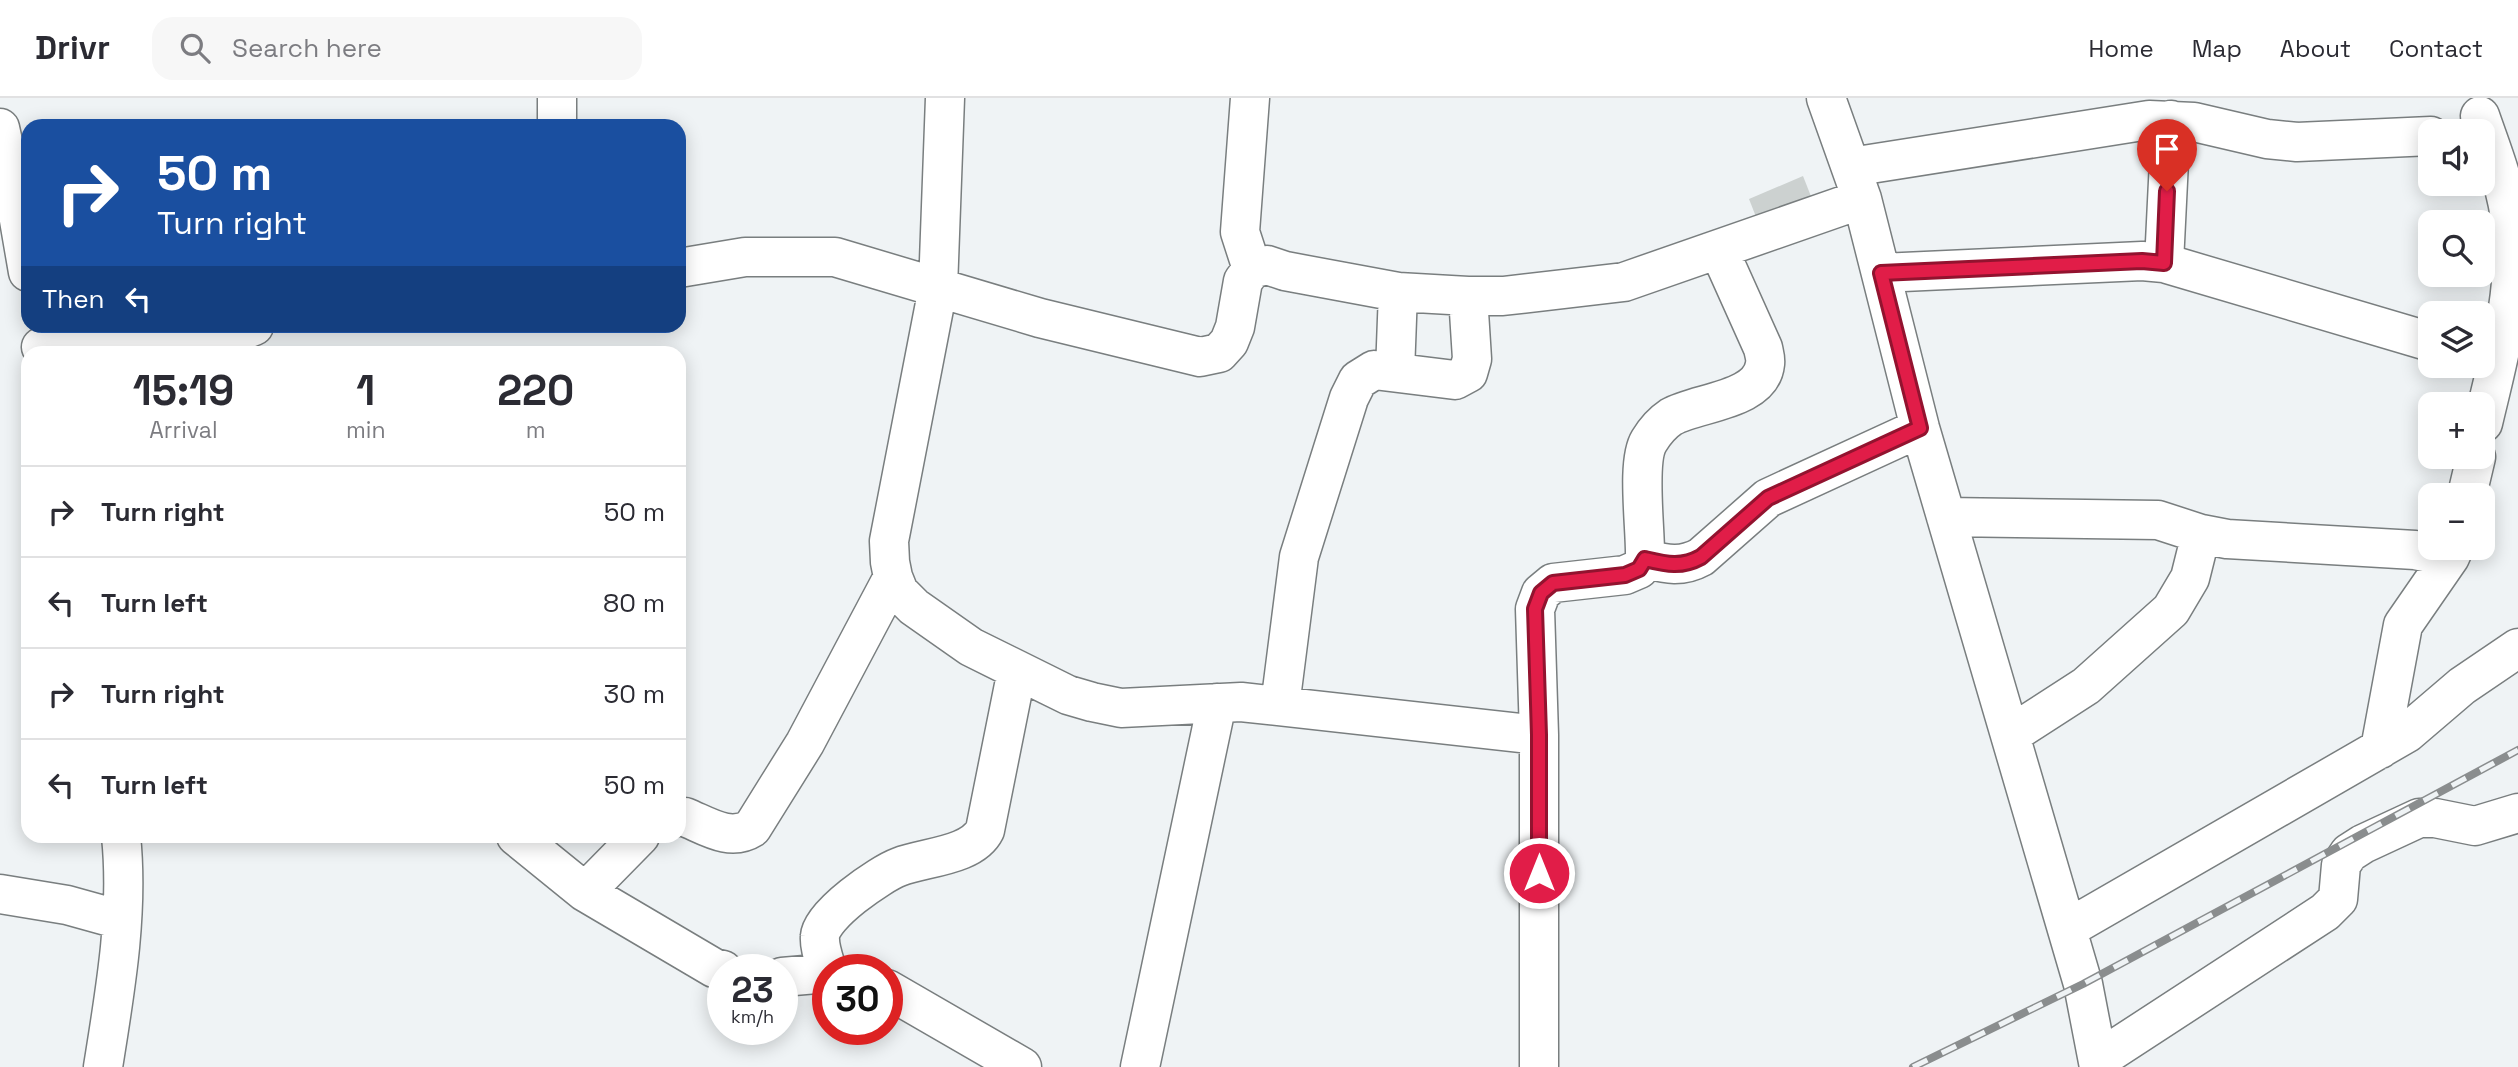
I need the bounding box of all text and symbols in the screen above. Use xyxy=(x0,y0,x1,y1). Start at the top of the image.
search box xyxy=(152,17,642,80)
text: Drivr xyxy=(35,27,110,69)
icon: search xyxy=(176,29,214,67)
text: Search here xyxy=(232,31,382,65)
text: Home xyxy=(2088,33,2154,64)
text: Map xyxy=(2192,33,2242,64)
text: About xyxy=(2280,33,2351,64)
text: Contact xyxy=(2389,33,2483,64)
pin xyxy=(2137,119,2197,191)
map controls xyxy=(2418,119,2495,560)
button: sound xyxy=(2418,119,2495,196)
icon: arrive xyxy=(2148,130,2186,168)
text: 50 m xyxy=(157,142,272,204)
icon: right xyxy=(42,147,133,238)
text: Turn right xyxy=(157,203,307,243)
button: search xyxy=(2418,210,2495,287)
icon: left xyxy=(119,280,157,318)
text: Then xyxy=(42,282,105,316)
button: layers xyxy=(2418,301,2495,378)
text: 15:19 xyxy=(133,364,234,417)
text: 1 xyxy=(356,364,375,417)
text: 220 xyxy=(497,364,574,417)
button: + xyxy=(2418,392,2495,469)
text: Arrival xyxy=(149,415,218,445)
text: min xyxy=(346,415,386,445)
text: m xyxy=(526,415,546,445)
button: − xyxy=(2418,483,2495,560)
icon: right xyxy=(42,493,80,531)
text: Turn right xyxy=(101,495,225,529)
text: 50 m xyxy=(604,495,665,529)
icon: left xyxy=(42,584,80,622)
text: Turn left xyxy=(101,586,208,620)
text: 80 m xyxy=(603,586,665,620)
icon: right xyxy=(42,675,80,713)
text: Turn right xyxy=(101,677,225,711)
text: 30 m xyxy=(604,677,665,711)
icon: left xyxy=(42,766,80,804)
text: Turn left xyxy=(101,768,208,802)
text: 50 m xyxy=(604,768,665,802)
position arrow xyxy=(1502,836,1576,910)
speed limit sign: 30 xyxy=(812,954,903,1045)
text: 23 xyxy=(731,968,774,1012)
text: km/h xyxy=(731,1005,774,1028)

